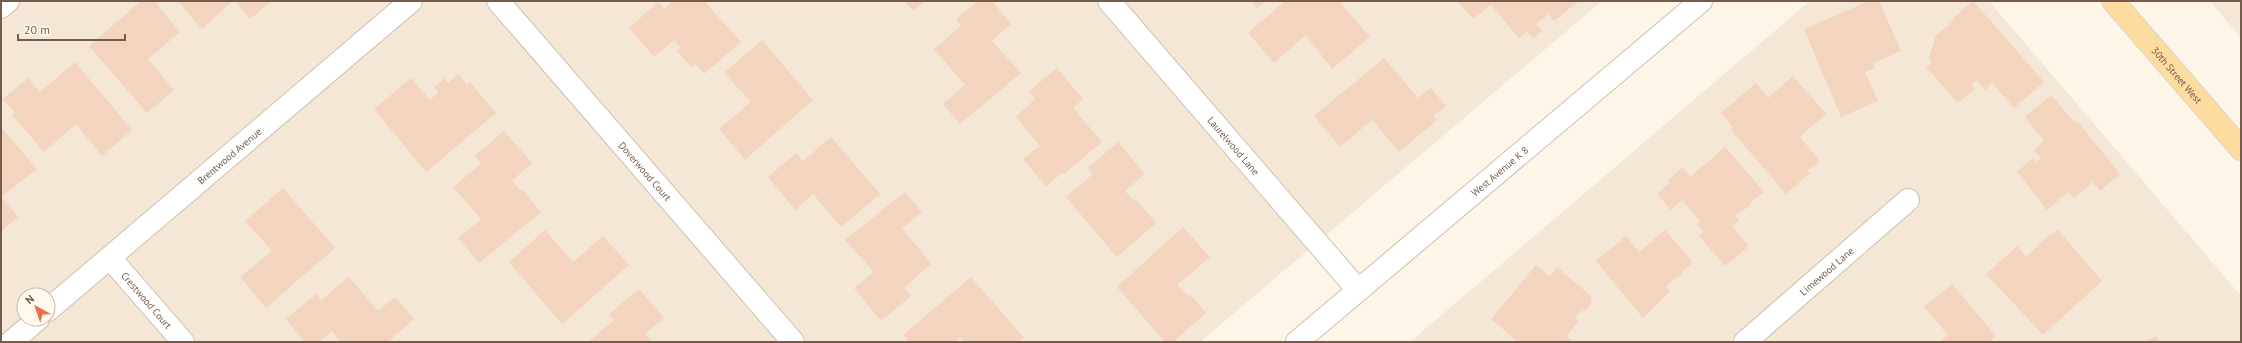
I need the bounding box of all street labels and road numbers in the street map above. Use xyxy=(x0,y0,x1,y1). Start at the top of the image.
street label: 30th Street West xyxy=(2149,44,2206,107)
street label: Laurelwood Lane xyxy=(1205,114,1263,178)
street label: Brentwood Avenue xyxy=(194,125,264,187)
street label: Doverwood Court xyxy=(616,139,675,204)
street label: West Avenue K 8 xyxy=(1468,143,1531,199)
street label: Limewood Lane xyxy=(1797,244,1856,298)
street label: Crestwood Court xyxy=(119,269,175,332)

